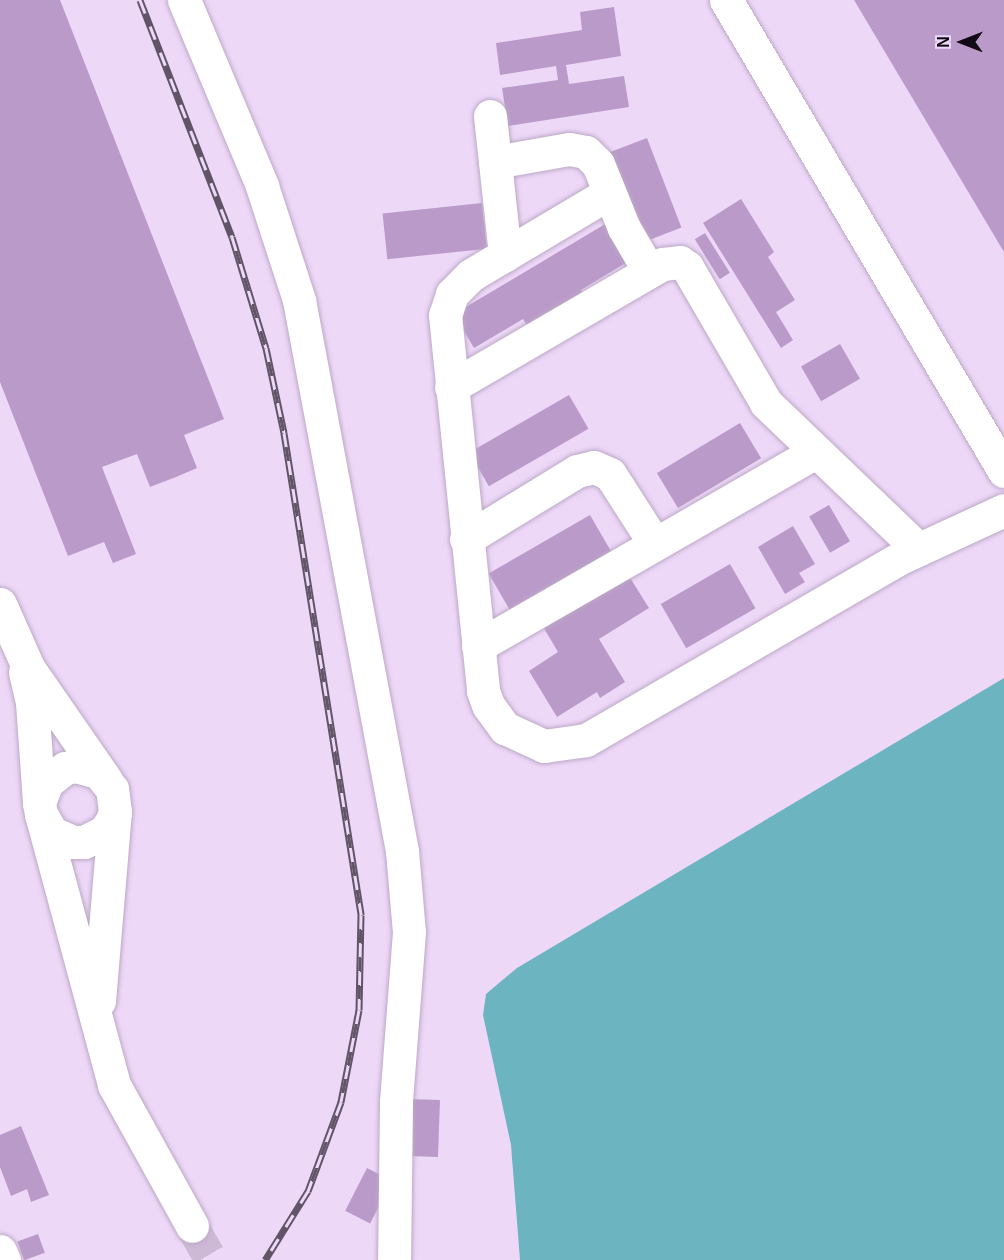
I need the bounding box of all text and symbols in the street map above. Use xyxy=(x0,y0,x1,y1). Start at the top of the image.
north arrow xyxy=(932,12,992,72)
text: N xyxy=(935,36,952,48)

